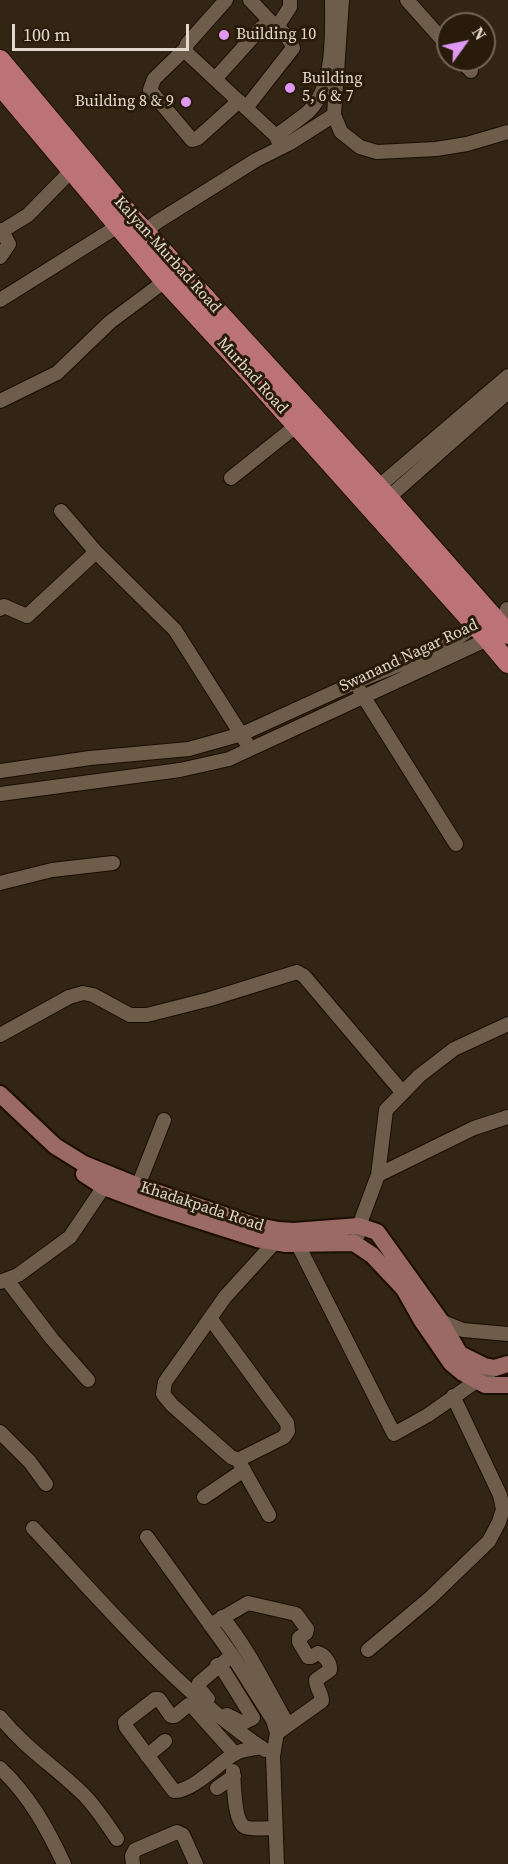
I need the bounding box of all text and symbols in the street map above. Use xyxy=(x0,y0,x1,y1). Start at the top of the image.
scale bar xyxy=(15,12,192,50)
north arrow xyxy=(436,12,496,72)
text: 100 m xyxy=(23,22,70,47)
text: N xyxy=(467,22,492,44)
place label: Building 10 xyxy=(236,25,316,45)
marker: Building 10 xyxy=(217,28,231,42)
place label: Building 5, 6 & 7 xyxy=(302,69,362,107)
marker: Building 5, 6 & 7 xyxy=(283,81,297,95)
place label: Building 8 & 9 xyxy=(75,92,174,112)
marker: Building 8 & 9 xyxy=(179,95,193,109)
street label: Kalyan-Murbad Road xyxy=(110,193,224,317)
street label: Murbad Road xyxy=(213,334,291,418)
street label: Swanand Nagar Road xyxy=(337,615,481,697)
street label: Khadakpada Road xyxy=(138,1178,266,1236)

